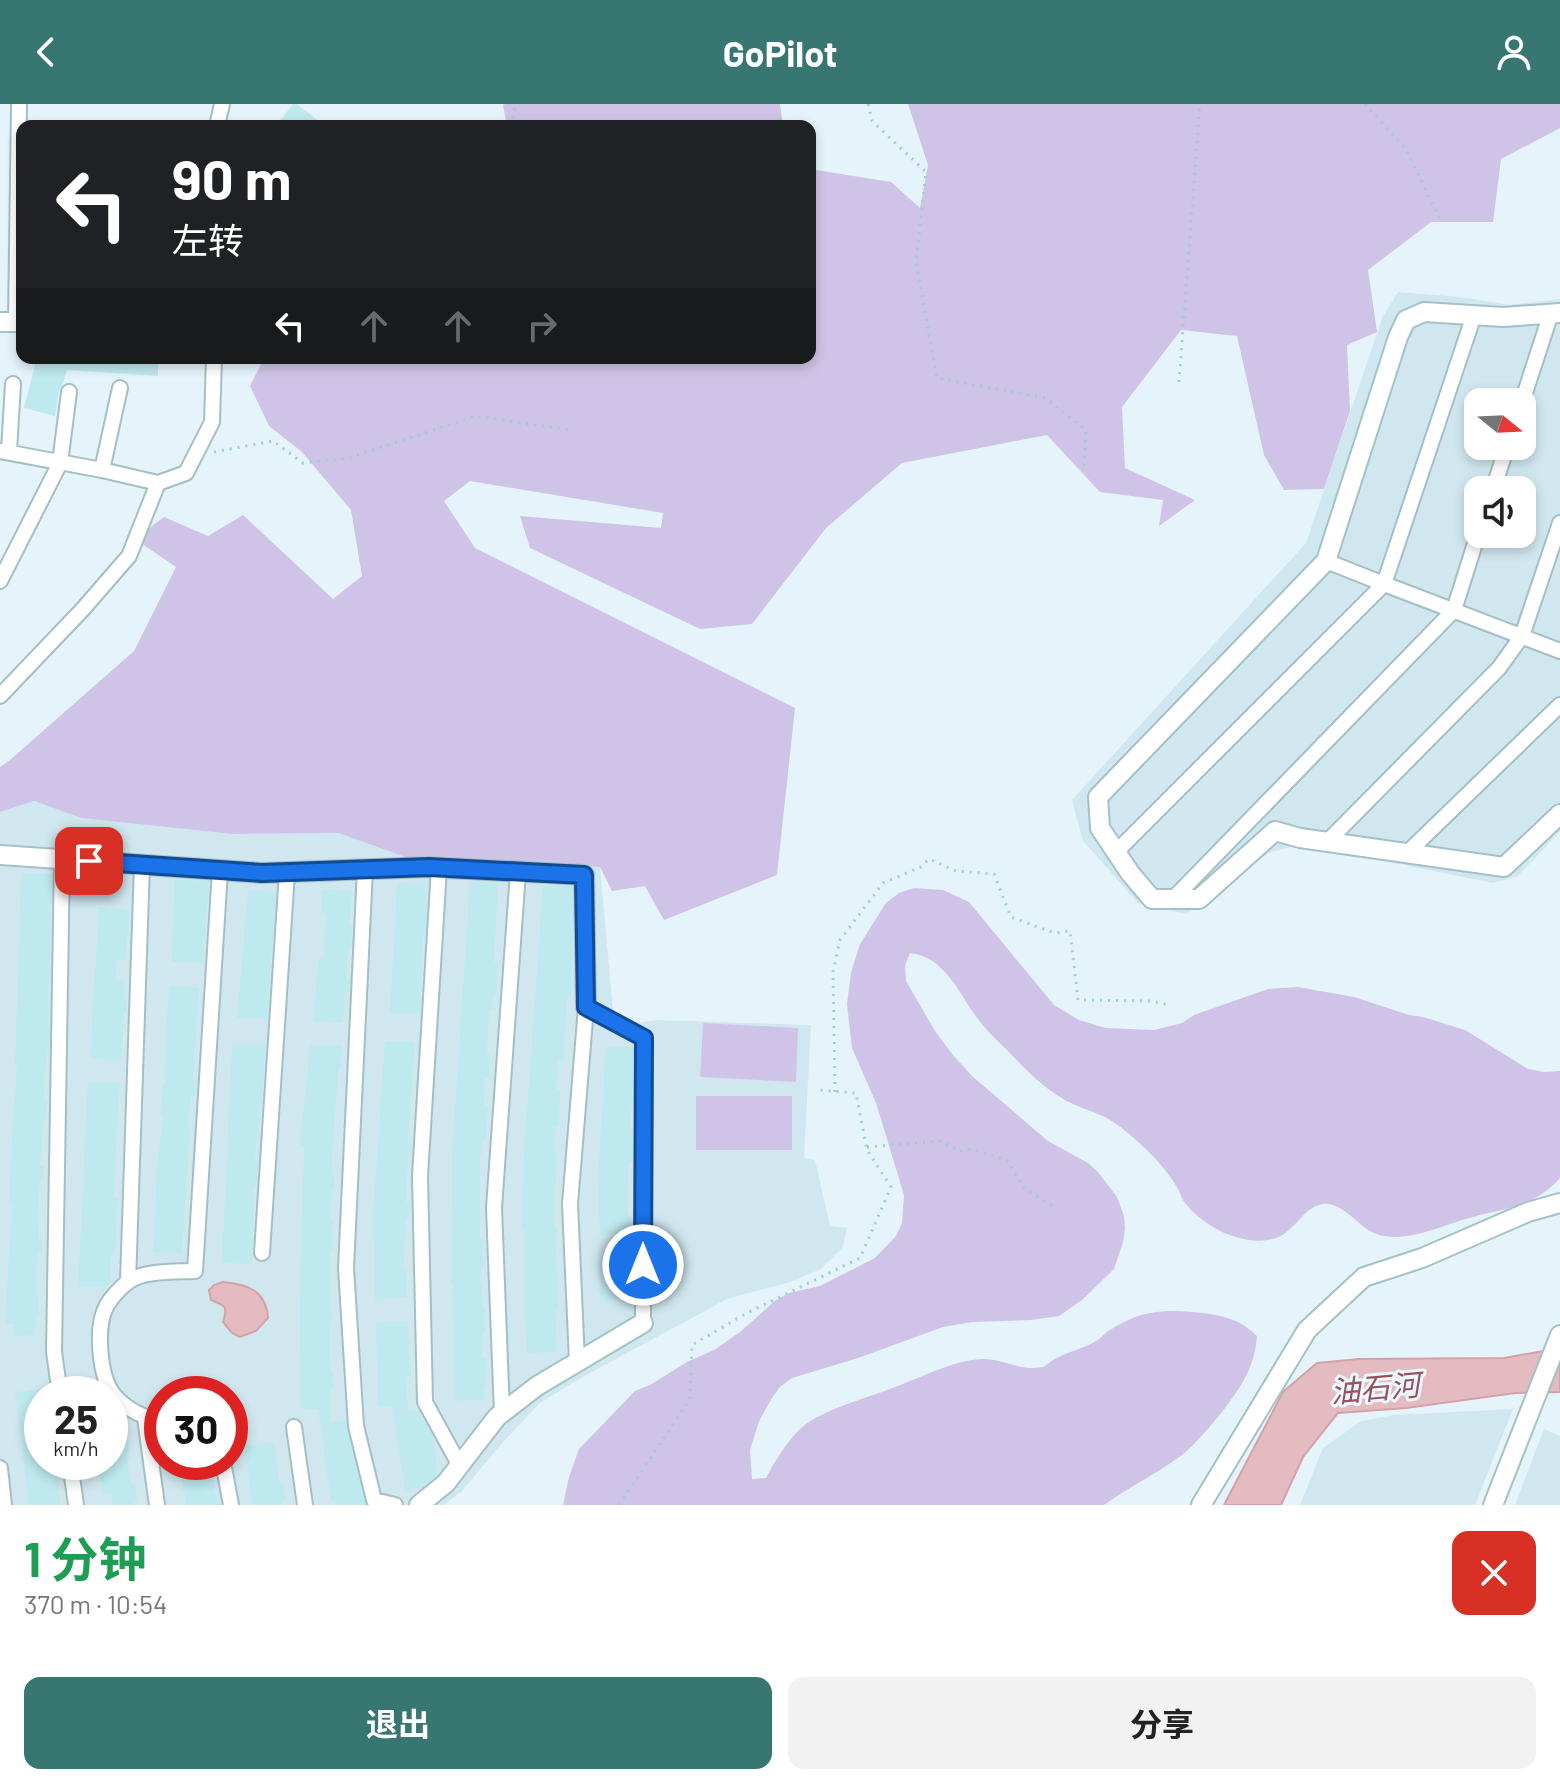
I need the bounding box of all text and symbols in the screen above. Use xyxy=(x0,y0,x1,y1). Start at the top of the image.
icon: back xyxy=(24,30,68,74)
icon: person xyxy=(1492,30,1536,74)
text: GoPilot xyxy=(723,31,837,74)
text: 90 m xyxy=(172,144,292,211)
icon: left xyxy=(40,152,144,256)
text: 左转 xyxy=(172,218,244,261)
icon: left xyxy=(268,304,312,348)
icon: ahead xyxy=(352,304,396,348)
icon: ahead xyxy=(436,304,480,348)
icon: right xyxy=(520,304,564,348)
north arrow xyxy=(1464,388,1536,460)
map controls xyxy=(1464,388,1536,548)
button: sound xyxy=(1464,476,1536,548)
pin xyxy=(55,827,123,895)
icon: arrive xyxy=(67,839,111,883)
position arrow xyxy=(601,1223,685,1307)
water label: 油石河 xyxy=(1329,1365,1426,1409)
speed limit sign: 30 xyxy=(144,1376,248,1480)
text: 25 xyxy=(54,1394,98,1442)
text: km/h xyxy=(53,1436,99,1460)
text: 1 分钟 xyxy=(24,1529,147,1587)
button: close xyxy=(1452,1531,1536,1615)
text: 370 m · 10:54 xyxy=(24,1588,167,1619)
button: 退出 xyxy=(24,1677,772,1769)
button: 分享 xyxy=(788,1677,1536,1769)

